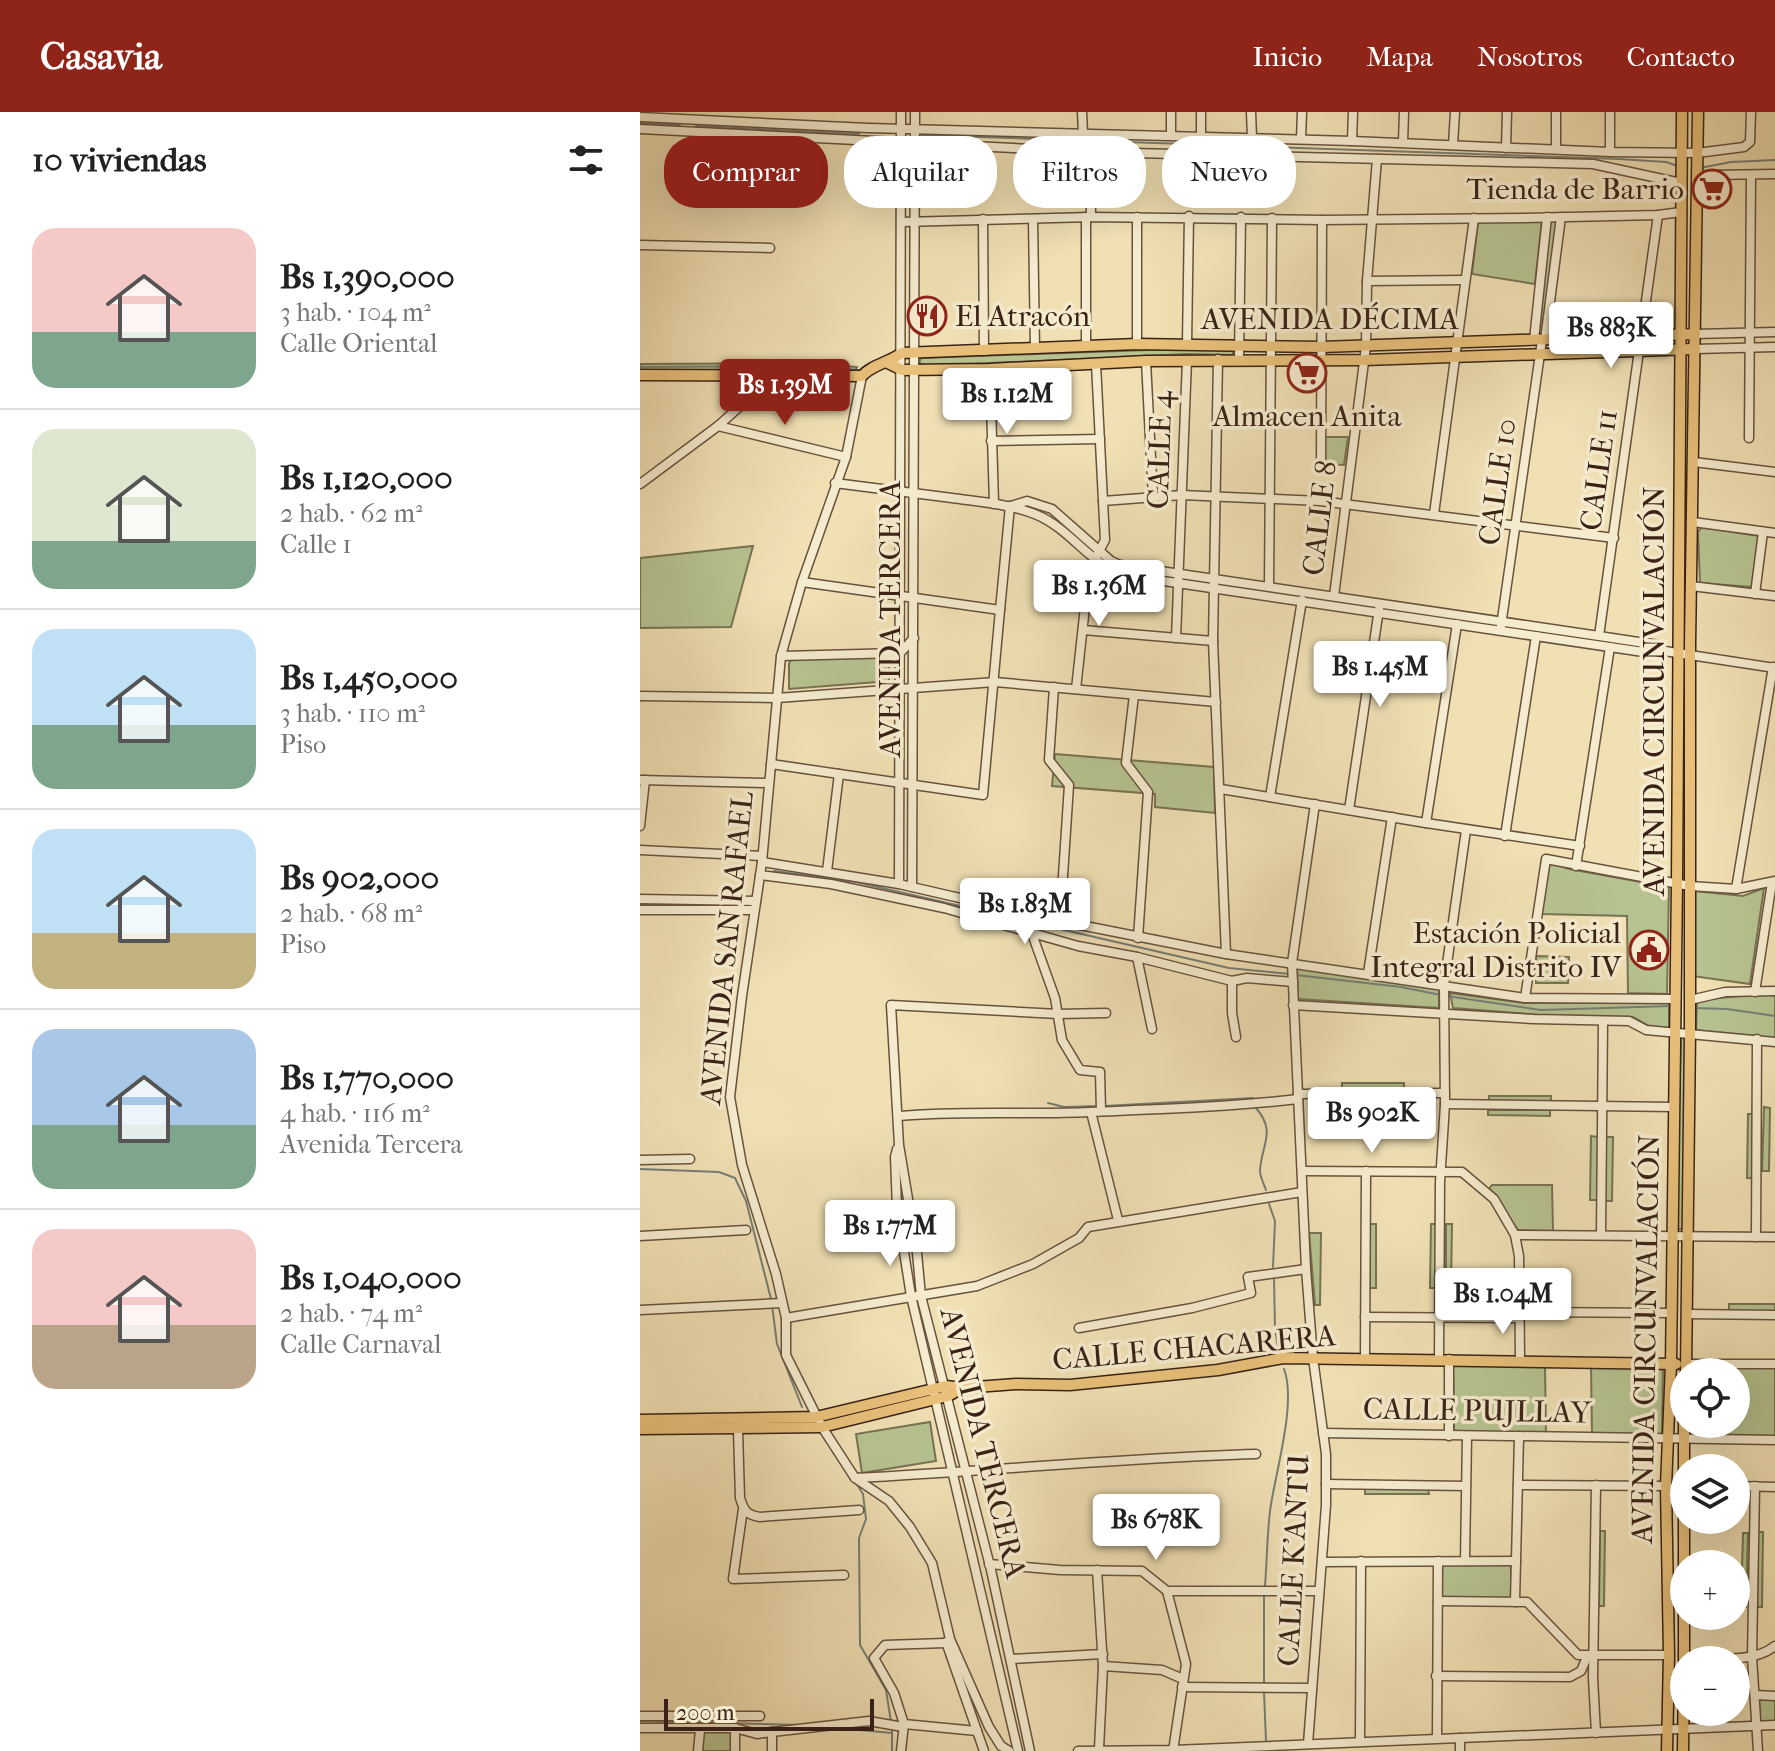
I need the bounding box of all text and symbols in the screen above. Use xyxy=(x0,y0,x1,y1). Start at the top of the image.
text: Casavia xyxy=(40,34,162,79)
text: Inicio xyxy=(1252,40,1322,73)
text: Mapa xyxy=(1366,40,1433,73)
text: Nosotros xyxy=(1477,40,1583,73)
text: Contacto xyxy=(1627,40,1735,73)
chip: Comprar xyxy=(664,136,828,208)
chip: Alquilar xyxy=(844,136,997,208)
chip: Filtros xyxy=(1013,136,1146,208)
chip: Nuevo xyxy=(1162,136,1296,208)
icon: filters xyxy=(564,138,608,182)
text: 10 viviendas xyxy=(32,140,207,180)
supermarket icon: Tienda de Barrio xyxy=(1691,168,1733,210)
place label: Tienda de Barrio xyxy=(1467,172,1684,207)
text: Bs 1,390,000 xyxy=(280,257,455,297)
icon: home xyxy=(96,260,192,356)
restaurant icon: El Atracón xyxy=(906,295,948,337)
text: 3 hab. · 104 m² xyxy=(280,297,431,328)
place label: El Atracón xyxy=(955,299,1091,334)
street label: AVENIDA DÉCIMA xyxy=(1200,302,1459,337)
pin: Bs 883K xyxy=(1537,302,1685,370)
text: Bs 883K xyxy=(1567,312,1655,343)
text: Calle Oriental xyxy=(280,328,438,359)
supermarket icon: Almacen Anita xyxy=(1286,352,1328,394)
pin: Bs 1.39M xyxy=(702,359,868,427)
pin: Bs 1.12M xyxy=(924,368,1090,436)
text: Bs 1.39M xyxy=(738,369,832,400)
text: Bs 1.12M xyxy=(961,378,1053,409)
street label: CALLE 4 xyxy=(1140,389,1180,510)
place label: Almacen Anita xyxy=(1212,399,1402,434)
street label: CALLE 11 xyxy=(1573,407,1625,533)
street label: CALLE 10 xyxy=(1472,416,1524,548)
text: Bs 1,120,000 xyxy=(280,458,453,498)
street label: CALLE 8 xyxy=(1296,459,1344,577)
icon: home xyxy=(96,461,192,557)
street label: AVENIDA TERCERA xyxy=(873,480,908,759)
street label: AVENIDA CIRCUNVALACIÓN xyxy=(1637,486,1672,897)
text: 2 hab. · 62 m² xyxy=(280,498,423,529)
text: Calle 1 xyxy=(280,529,351,560)
pin: Bs 1.36M xyxy=(1016,560,1182,628)
text: Bs 1.36M xyxy=(1052,570,1146,601)
pin: Bs 1.45M xyxy=(1297,641,1463,709)
text: Bs 1.45M xyxy=(1332,651,1428,682)
text: Bs 1,450,000 xyxy=(280,658,458,698)
icon: home xyxy=(96,661,192,757)
text: 3 hab. · 110 m² xyxy=(280,698,425,729)
text: Piso xyxy=(280,729,326,760)
street label: AVENIDA SAN RAFAEL xyxy=(693,790,761,1107)
text: Bs 902,000 xyxy=(280,858,439,898)
icon: home xyxy=(96,861,192,957)
pin: Bs 1.83M xyxy=(942,878,1108,946)
text: Bs 1.83M xyxy=(978,888,1072,919)
text: 2 hab. · 68 m² xyxy=(280,898,422,929)
place label: Estación Policial Integral Distrito IV xyxy=(1370,916,1622,985)
text: Piso xyxy=(280,929,326,960)
public building icon: Estación Policial Integral Distrito IV xyxy=(1628,929,1670,971)
text: Bs 1,770,000 xyxy=(280,1058,454,1098)
icon: home xyxy=(96,1061,192,1157)
pin: Bs 902K xyxy=(1298,1087,1446,1155)
text: Bs 902K xyxy=(1326,1097,1418,1128)
text: 4 hab. · 116 m² xyxy=(280,1098,430,1129)
text: Avenida Tercera xyxy=(280,1129,463,1160)
street label: AVENIDA CIRCUNVALACIÓN xyxy=(1625,1134,1667,1545)
pin: Bs 1.77M xyxy=(807,1200,973,1268)
text: Bs 1.77M xyxy=(843,1210,937,1241)
text: Bs 1,040,000 xyxy=(280,1258,462,1298)
icon: home xyxy=(96,1261,192,1357)
pin: Bs 1.04M xyxy=(1420,1268,1586,1336)
text: Bs 1.04M xyxy=(1453,1278,1553,1309)
text: 2 hab. · 74 m² xyxy=(280,1298,422,1329)
street label: AVENIDA TERCERA xyxy=(932,1303,1034,1582)
street label: CALLE CHACARERA xyxy=(1051,1318,1338,1378)
text: Calle Carnaval xyxy=(280,1329,441,1360)
map controls xyxy=(1670,1358,1750,1726)
button: locate xyxy=(1670,1358,1750,1438)
street label: CALLE PUJLLAY xyxy=(1362,1392,1593,1431)
street label: CALLE K'ANTU xyxy=(1271,1453,1317,1667)
button: layers xyxy=(1670,1454,1750,1534)
pin: Bs 678K xyxy=(1082,1494,1230,1562)
text: Bs 678K xyxy=(1111,1504,1201,1535)
button: + xyxy=(1670,1550,1750,1630)
button: − xyxy=(1670,1646,1750,1726)
scale bar xyxy=(664,1695,874,1731)
text: 200 m xyxy=(676,1700,735,1726)

